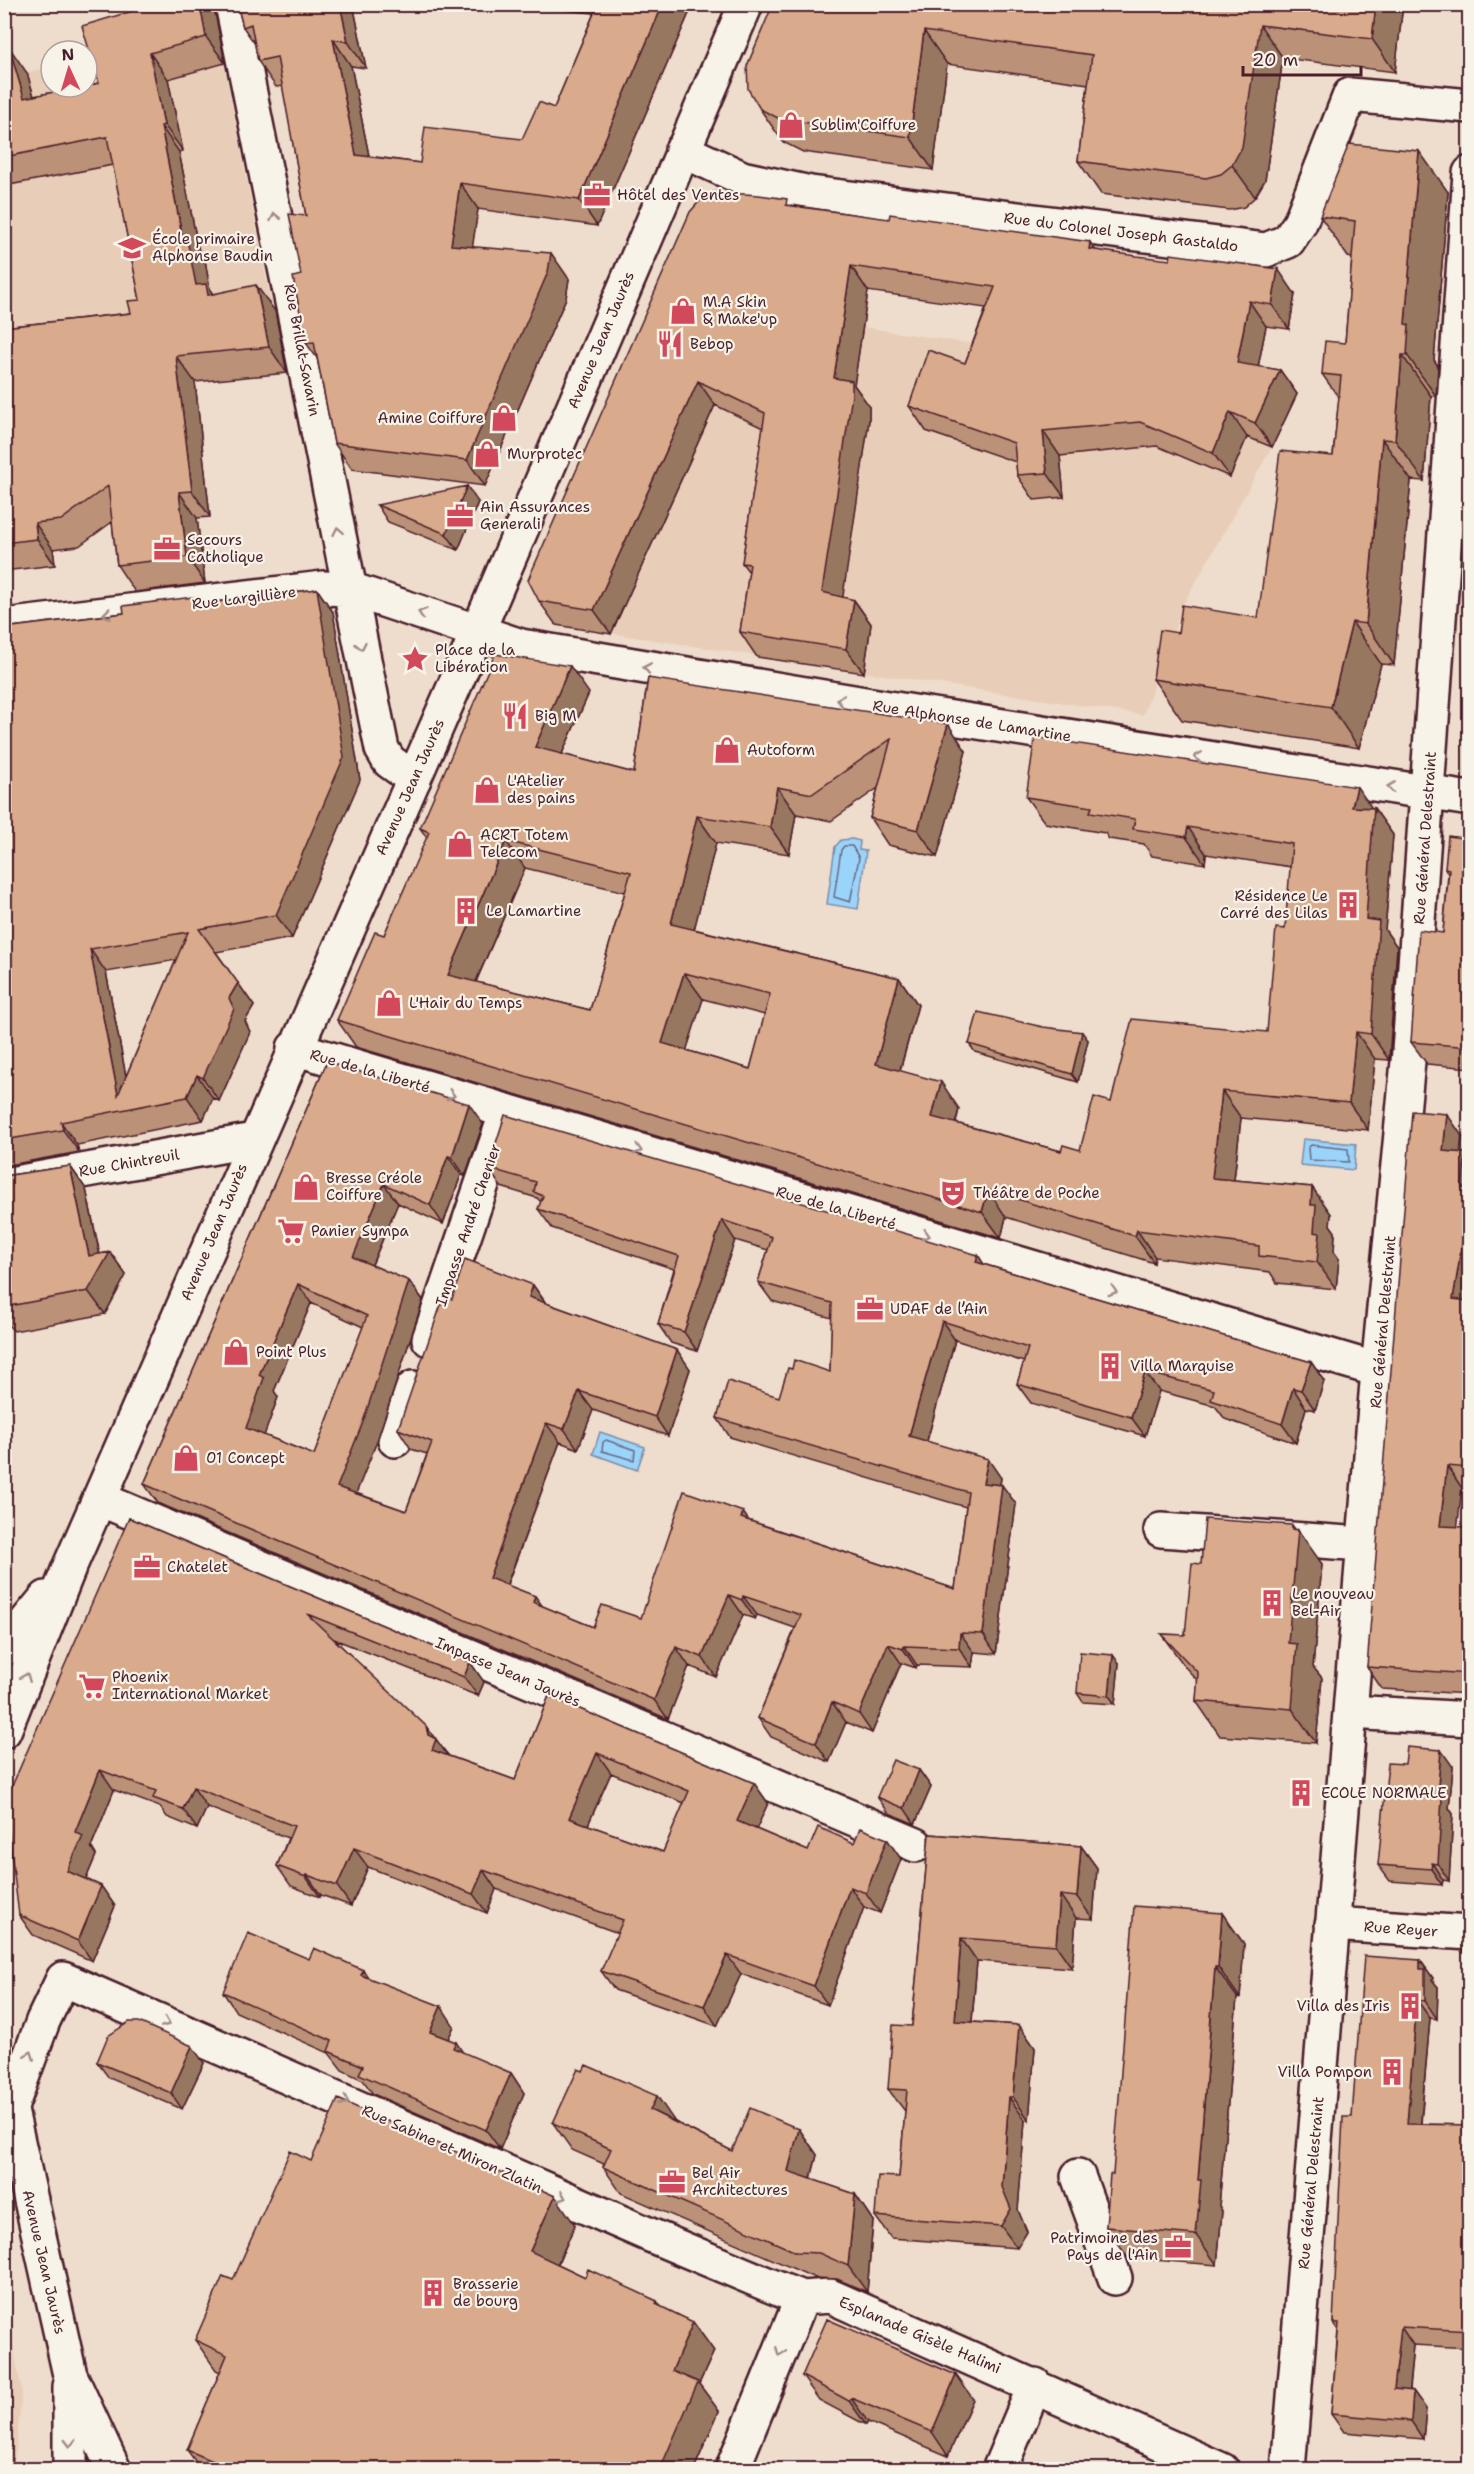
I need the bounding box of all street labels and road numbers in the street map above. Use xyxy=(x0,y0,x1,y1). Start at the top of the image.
street label: Rue du Colonel Joseph Gastaldo xyxy=(1003,208,1239,256)
street label: Avenue Jean Jaurès xyxy=(563,268,639,412)
street label: Rue Brillat-Savarin xyxy=(279,282,325,418)
street label: Rue Largillière xyxy=(191,582,297,614)
street label: Rue Alphonse de Lamartine xyxy=(871,695,1073,747)
street label: Avenue Jean Jaurès xyxy=(371,716,449,858)
street label: Rue Général Delestraint xyxy=(1409,751,1441,925)
street label: Rue de la Liberté xyxy=(308,1044,432,1098)
street label: Impasse André Chenier xyxy=(431,1141,505,1309)
street label: Rue Chintreuil xyxy=(77,1144,181,1182)
street label: Avenue Jean Jaurès xyxy=(176,1160,252,1304)
street label: Rue de la Liberté xyxy=(774,1181,898,1235)
street label: Rue Général Delestraint xyxy=(1365,1235,1401,1409)
street label: Impasse Jean Jaurès xyxy=(432,1632,584,1712)
street label: Rue Reyer xyxy=(1363,1916,1439,1942)
street label: Rue Général Delestraint xyxy=(1293,2096,1329,2270)
street label: Rue Sabine et Miron Zlatin xyxy=(359,2100,545,2198)
street label: Avenue Jean Jaurès xyxy=(18,2188,70,2336)
street label: Esplanade Gisèle Halimi xyxy=(836,2292,1004,2378)

